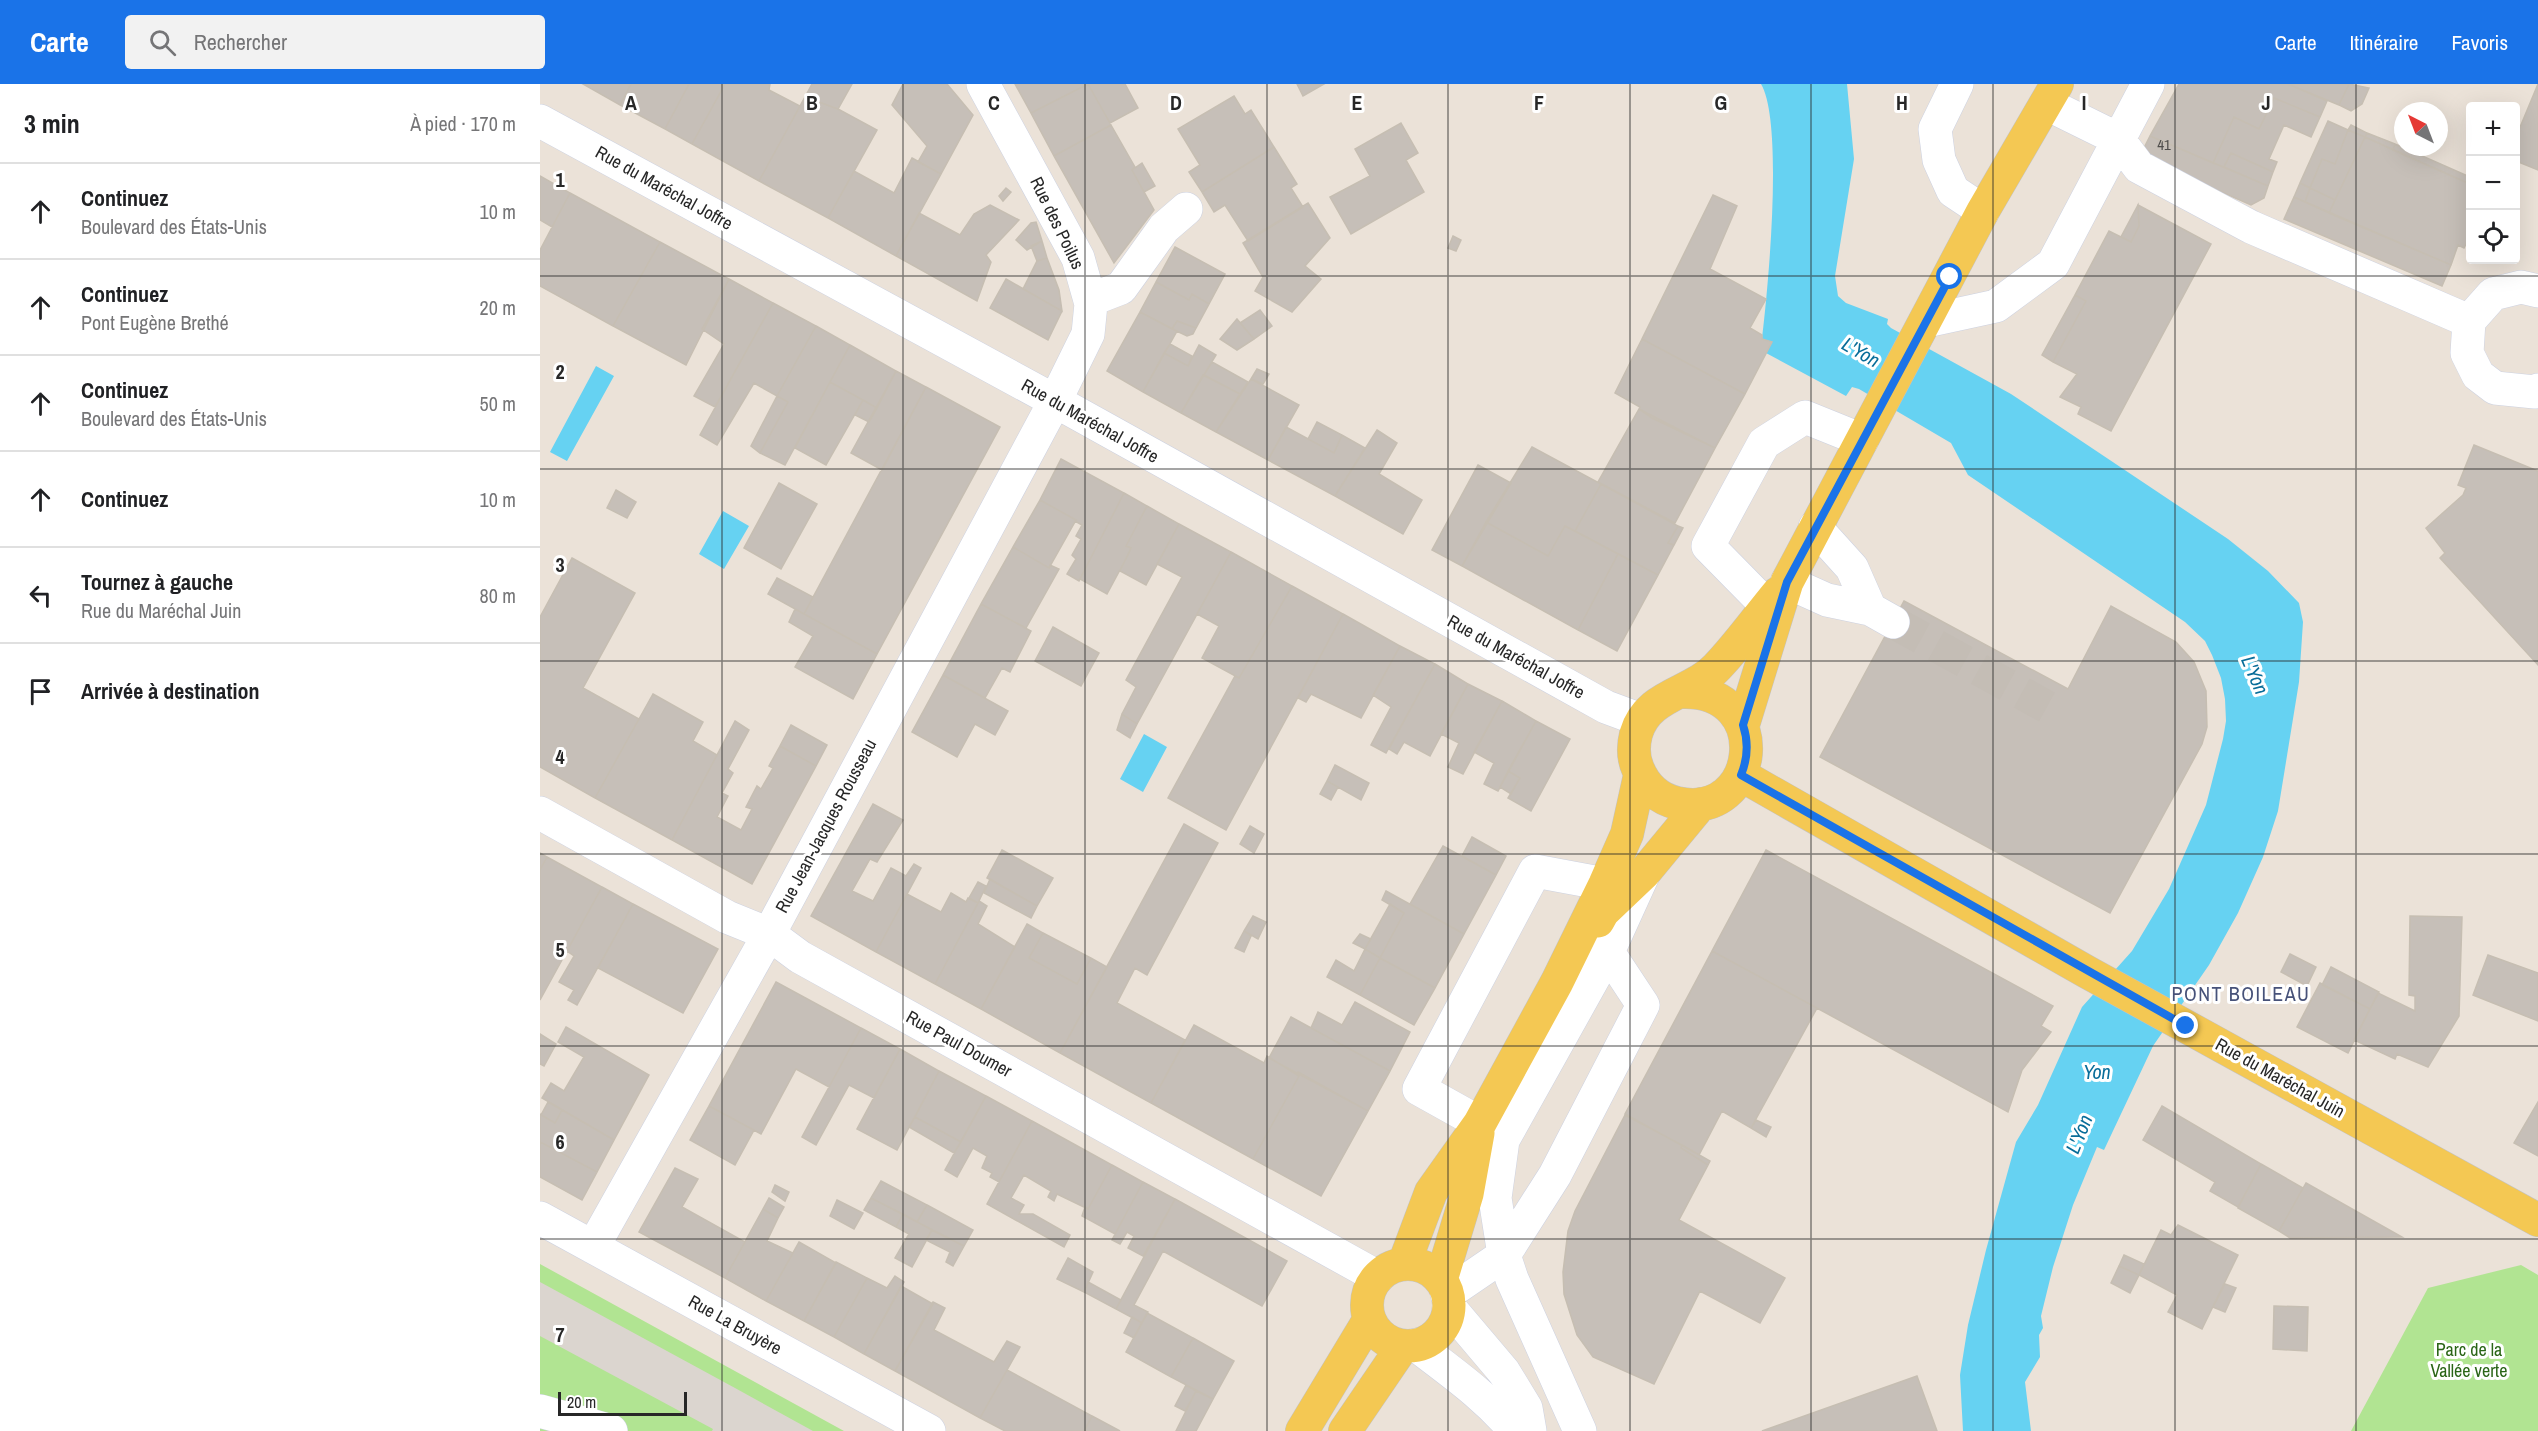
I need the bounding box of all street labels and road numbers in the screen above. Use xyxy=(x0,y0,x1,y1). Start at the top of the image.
street label: Rue du Maréchal Joffre xyxy=(591,140,737,236)
street label: Rue des Poilus xyxy=(1024,172,1091,273)
street label: Rue du Maréchal Joffre xyxy=(1017,373,1163,469)
street label: Rue du Maréchal Joffre xyxy=(1443,609,1589,705)
street label: Rue Jean-Jacques Rousseau xyxy=(769,734,882,917)
street label: Rue Paul Doumer xyxy=(902,1004,1017,1083)
street label: Rue du Maréchal Juin xyxy=(2211,1032,2349,1124)
street label: Rue La Bruyère xyxy=(684,1289,787,1361)

